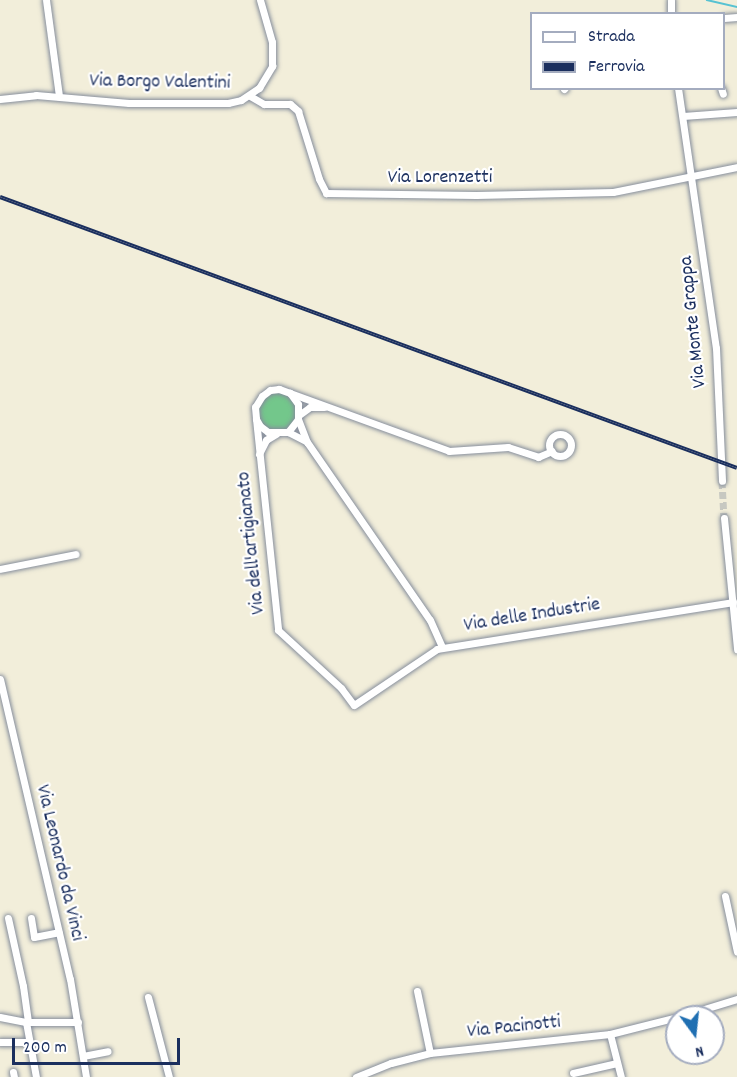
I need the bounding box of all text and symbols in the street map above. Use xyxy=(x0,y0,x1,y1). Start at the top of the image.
legend xyxy=(530,12,725,90)
text: Strada xyxy=(588,25,635,50)
text: Ferrovia xyxy=(588,55,645,80)
street label: Via Borgo Valentini xyxy=(89,70,231,96)
street label: Via Lorenzetti xyxy=(388,166,492,190)
street label: Via Monte Grappa xyxy=(675,255,713,389)
street label: Via dell'artigianato xyxy=(233,470,271,616)
street label: Via delle Industrie xyxy=(462,593,602,639)
street label: Via Leonardo da Vinci xyxy=(29,783,89,943)
north arrow xyxy=(665,1005,725,1065)
street label: Via Pacinotti xyxy=(466,1011,562,1045)
scale bar xyxy=(15,1026,183,1064)
text: 200 m xyxy=(23,1036,67,1061)
text: N xyxy=(692,1039,706,1063)

